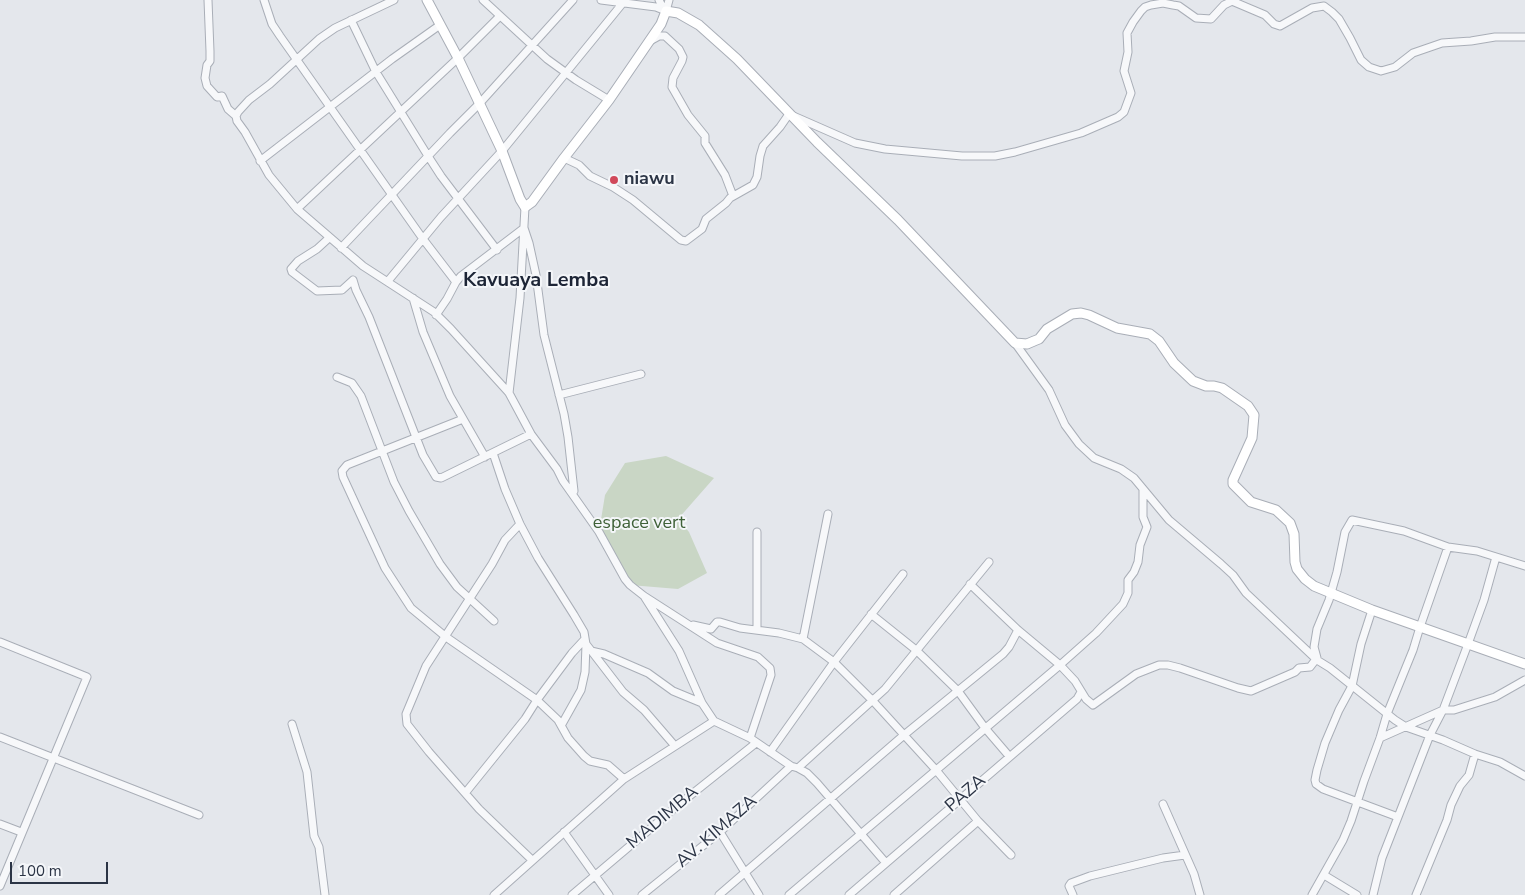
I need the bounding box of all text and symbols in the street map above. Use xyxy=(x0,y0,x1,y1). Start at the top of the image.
place label: niawu xyxy=(624,169,675,191)
marker: niawu xyxy=(608,174,620,186)
district label: Kavuaya Lemba xyxy=(463,269,609,293)
park label: espace vert xyxy=(593,513,685,535)
street label: PAZA xyxy=(941,771,991,817)
street label: MADIMBA xyxy=(623,782,703,854)
street label: AV. KIMAZA xyxy=(672,791,762,873)
scale bar xyxy=(12,852,110,884)
text: 100 m xyxy=(18,861,62,881)

